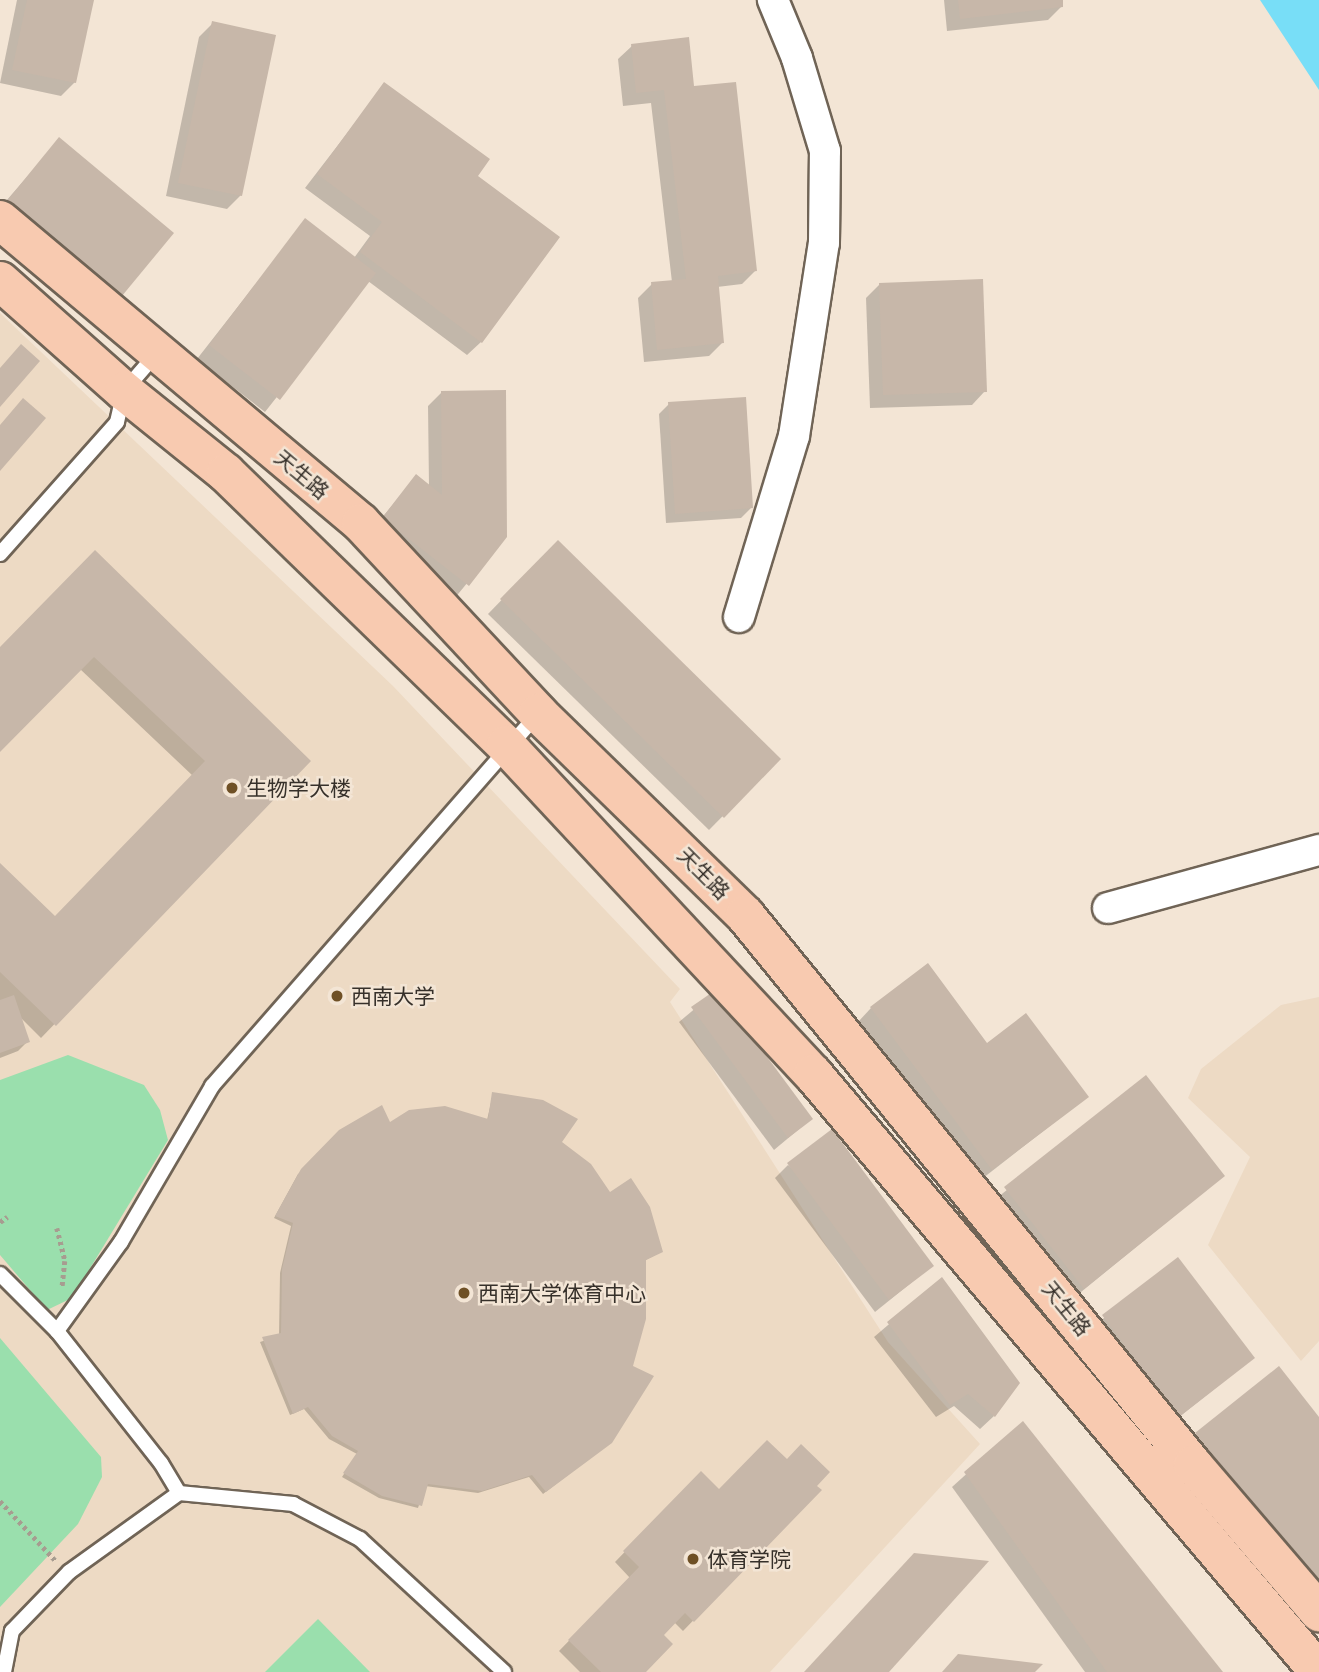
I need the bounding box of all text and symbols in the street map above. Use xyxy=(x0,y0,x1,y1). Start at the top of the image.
street label: 天生路 xyxy=(270,444,334,504)
place label: 生物学大楼 xyxy=(246,775,351,801)
marker: 生物学大楼 xyxy=(224,780,240,796)
street label: 天生路 xyxy=(673,842,735,904)
place label: 西南大学 xyxy=(351,983,435,1009)
marker: 西南大学 xyxy=(329,988,345,1004)
street label: 天生路 xyxy=(1037,1276,1097,1340)
place label: 西南大学体育中心 xyxy=(478,1280,646,1306)
marker: 西南大学体育中心 xyxy=(456,1285,472,1301)
place label: 体育学院 xyxy=(707,1546,791,1572)
marker: 体育学院 xyxy=(685,1551,701,1567)

